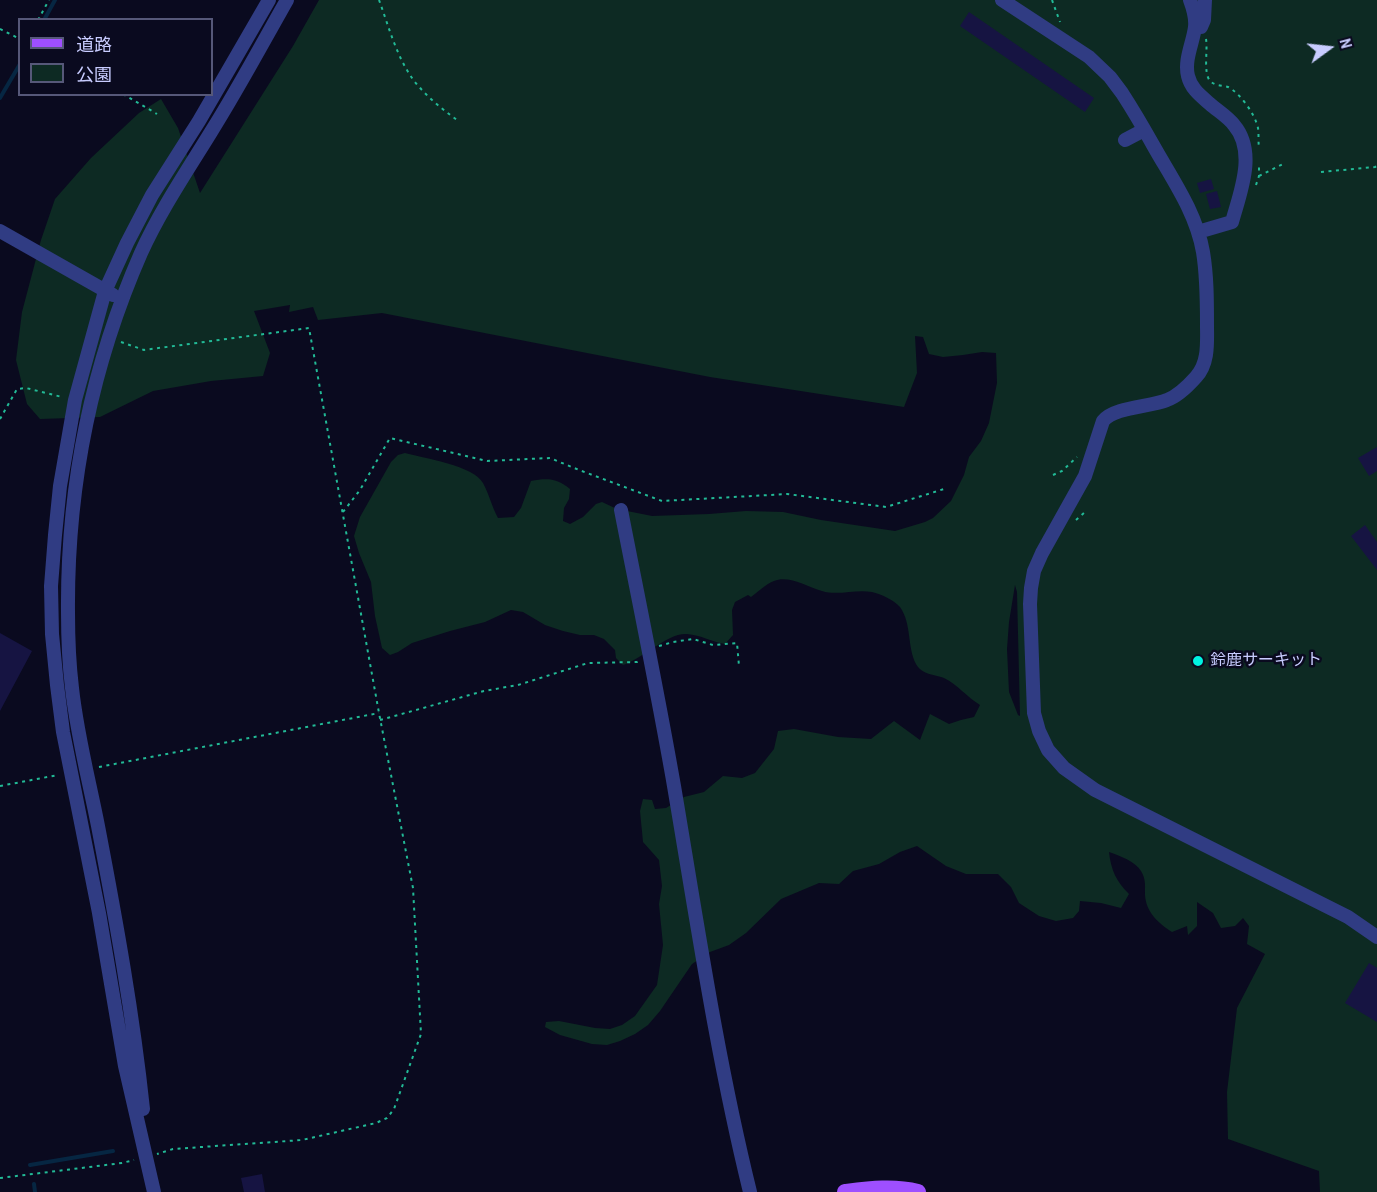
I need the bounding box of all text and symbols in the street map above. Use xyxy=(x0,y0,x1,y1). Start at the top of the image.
legend xyxy=(18,18,213,96)
north arrow xyxy=(1299,18,1359,78)
text: 道路 xyxy=(76,32,112,57)
text: N xyxy=(1335,36,1358,51)
text: 公園 xyxy=(76,62,112,87)
place label: 鈴鹿サーキット xyxy=(1210,651,1322,671)
marker: 鈴鹿サーキット xyxy=(1191,654,1205,668)

